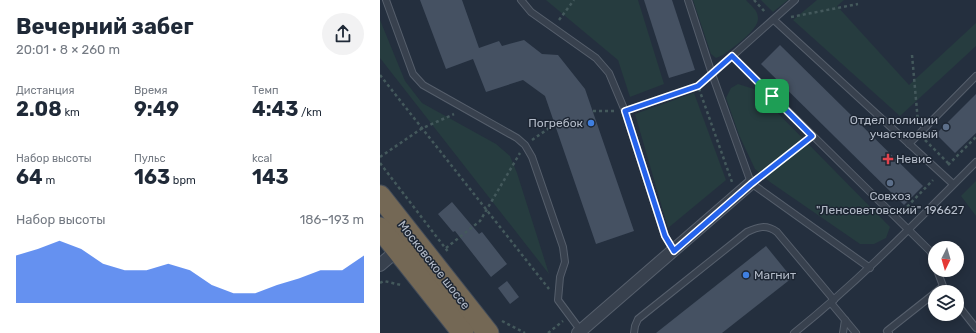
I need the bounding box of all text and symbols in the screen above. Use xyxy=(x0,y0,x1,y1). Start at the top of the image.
text: Вечерний забег xyxy=(16,13,194,40)
button: share xyxy=(322,13,364,55)
text: 20:01 · 8 × 260 m xyxy=(16,42,120,57)
pin xyxy=(755,79,789,113)
text: Дистанция xyxy=(16,84,74,97)
text: Время xyxy=(134,84,168,97)
text: Темп xyxy=(252,84,279,97)
icon: arrive xyxy=(761,85,783,107)
text: 2.08 xyxy=(16,97,62,121)
text: 9:49 xyxy=(134,97,179,121)
text: 4:43 xyxy=(252,97,298,121)
text: km xyxy=(62,106,80,119)
text: /km xyxy=(298,106,322,119)
place label: Отдел полиции участковый xyxy=(850,113,938,141)
place label: Погребок xyxy=(528,116,584,130)
marker: Погребок xyxy=(586,118,596,128)
marker: Отдел полиции участковый xyxy=(941,122,951,132)
text: Набор высоты xyxy=(16,152,92,165)
text: Пульс xyxy=(134,152,166,165)
text: kcal xyxy=(252,152,272,165)
place label: Невис xyxy=(896,152,932,166)
marker: Невис xyxy=(883,154,893,164)
text: 64 xyxy=(16,165,43,189)
text: 163 xyxy=(134,165,170,189)
text: 143 xyxy=(252,165,289,189)
text: m xyxy=(43,174,55,187)
text: bpm xyxy=(170,174,196,187)
marker: Совхоз "Ленсоветовский" 196627 xyxy=(885,178,895,188)
place label: Совхоз "Ленсоветовский" 196627 xyxy=(816,189,964,217)
text: Набор высоты xyxy=(16,212,105,227)
text: 186–193 m xyxy=(300,212,364,227)
street label: Московское шоссе xyxy=(395,218,473,312)
north arrow xyxy=(928,241,964,277)
map controls xyxy=(928,241,964,321)
place label: Магнит xyxy=(754,268,796,282)
marker: Магнит xyxy=(741,270,751,280)
button: layers xyxy=(928,285,964,321)

